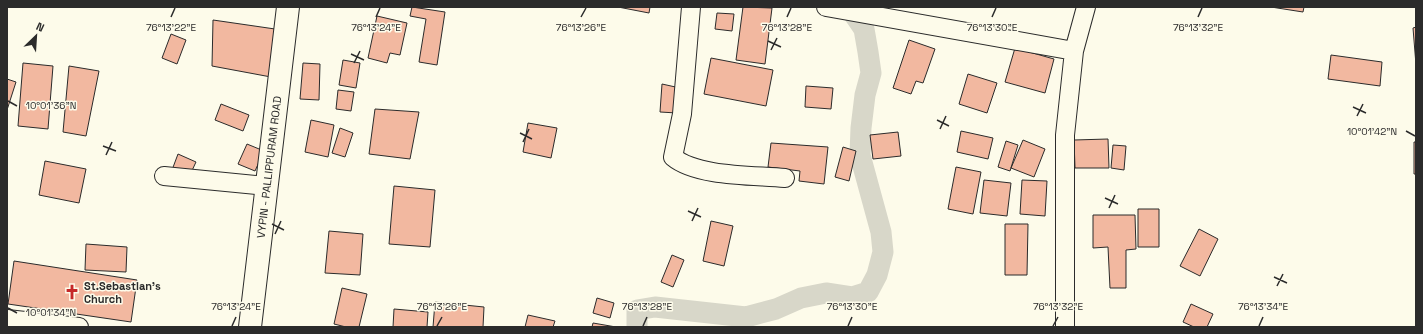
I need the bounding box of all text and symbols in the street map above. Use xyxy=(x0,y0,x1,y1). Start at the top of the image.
north arrow xyxy=(16,16,56,56)
text: N xyxy=(34,19,47,35)
text: 76°13'22"E xyxy=(146,21,196,34)
text: 76°13'24"E xyxy=(351,21,401,34)
text: 76°13'26"E xyxy=(556,21,606,34)
text: 76°13'28"E xyxy=(762,21,813,34)
text: 76°13'30"E xyxy=(967,21,1018,34)
text: 76°13'32"E xyxy=(1173,21,1223,34)
street label: VYPIN - PALLIPPURAM ROAD xyxy=(254,95,284,239)
text: 10°01'36"N xyxy=(26,99,76,112)
text: 10°01'42"N xyxy=(1347,125,1397,138)
place label: St.Sebastian's Church xyxy=(84,279,161,306)
church icon: St.Sebastian's Church xyxy=(63,283,81,301)
text: 76°13'24"E xyxy=(211,300,261,313)
text: 76°13'26"E xyxy=(417,300,467,313)
text: 76°13'28"E xyxy=(622,300,673,313)
text: 76°13'30"E xyxy=(827,300,878,313)
text: 76°13'32"E xyxy=(1033,300,1083,313)
text: 76°13'34"E xyxy=(1238,300,1288,313)
text: 10°01'34"N xyxy=(26,306,76,319)

